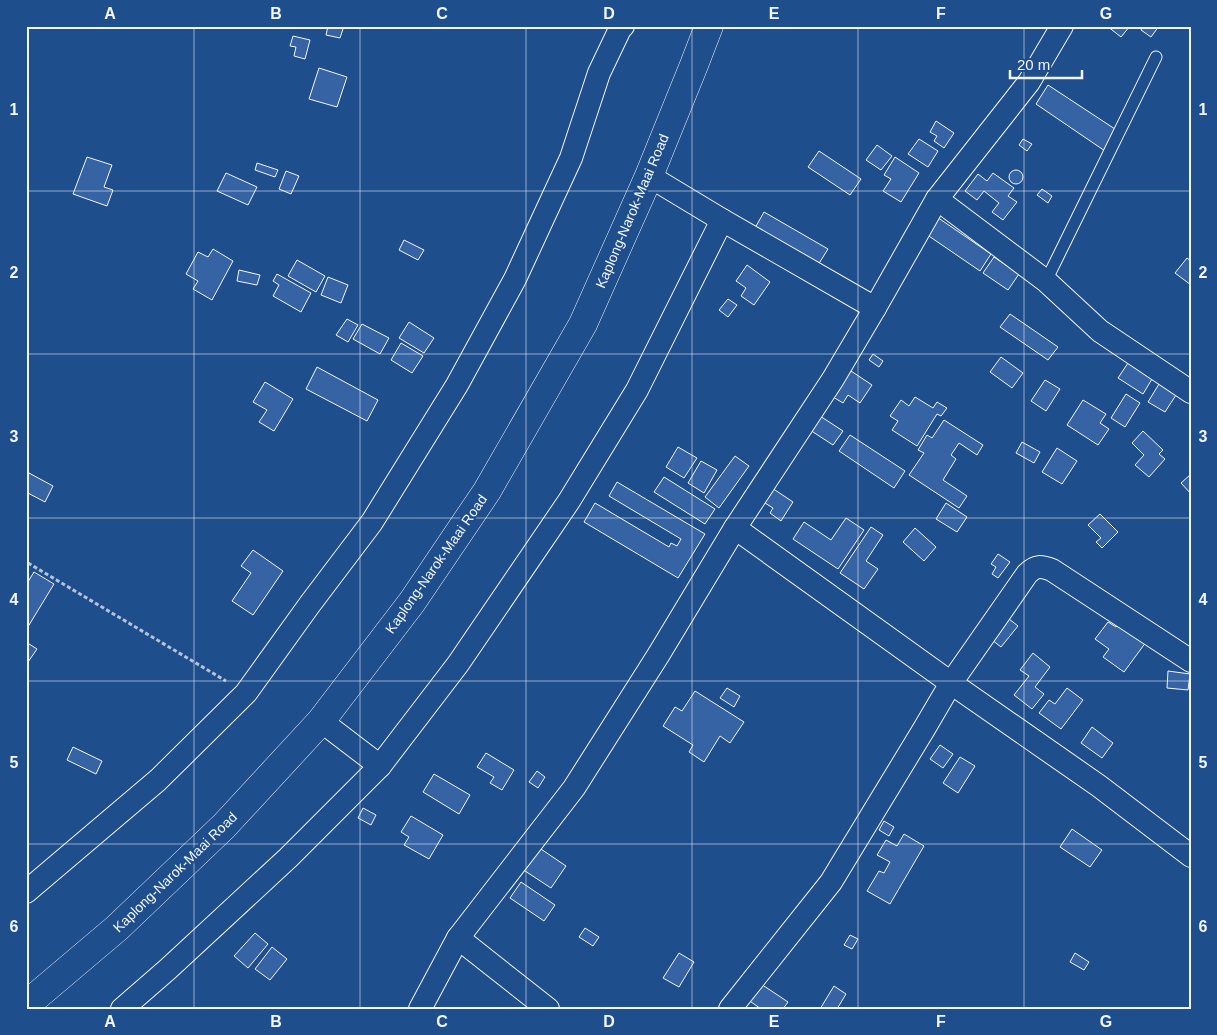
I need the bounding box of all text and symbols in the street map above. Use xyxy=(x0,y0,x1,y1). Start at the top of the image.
text: A xyxy=(104,5,116,22)
text: B xyxy=(270,5,282,22)
text: C xyxy=(436,5,448,22)
text: D xyxy=(603,5,615,22)
text: E xyxy=(769,5,780,22)
text: F xyxy=(936,5,946,22)
text: G xyxy=(1100,5,1112,22)
scale bar xyxy=(1010,48,1082,80)
text: 20 m xyxy=(1017,56,1050,73)
text: 1 xyxy=(10,101,19,118)
text: 1 xyxy=(1199,101,1208,118)
street label: Kaplong-Narok-Maai Road xyxy=(592,132,672,290)
text: 2 xyxy=(10,264,19,281)
text: 2 xyxy=(1199,264,1208,281)
text: 3 xyxy=(10,428,19,445)
text: 3 xyxy=(1199,428,1208,445)
street label: Kaplong-Narok-Maai Road xyxy=(382,492,490,636)
text: 4 xyxy=(10,591,19,608)
text: 4 xyxy=(1199,591,1208,608)
text: 5 xyxy=(10,754,19,771)
text: 5 xyxy=(1199,754,1208,771)
street label: Kaplong-Narok-Maai Road xyxy=(110,809,240,935)
text: 6 xyxy=(10,918,19,935)
text: 6 xyxy=(1199,918,1208,935)
text: A xyxy=(104,1013,116,1030)
text: B xyxy=(270,1013,282,1030)
text: C xyxy=(436,1013,448,1030)
text: D xyxy=(603,1013,615,1030)
text: E xyxy=(769,1013,780,1030)
text: F xyxy=(936,1013,946,1030)
text: G xyxy=(1100,1013,1112,1030)

